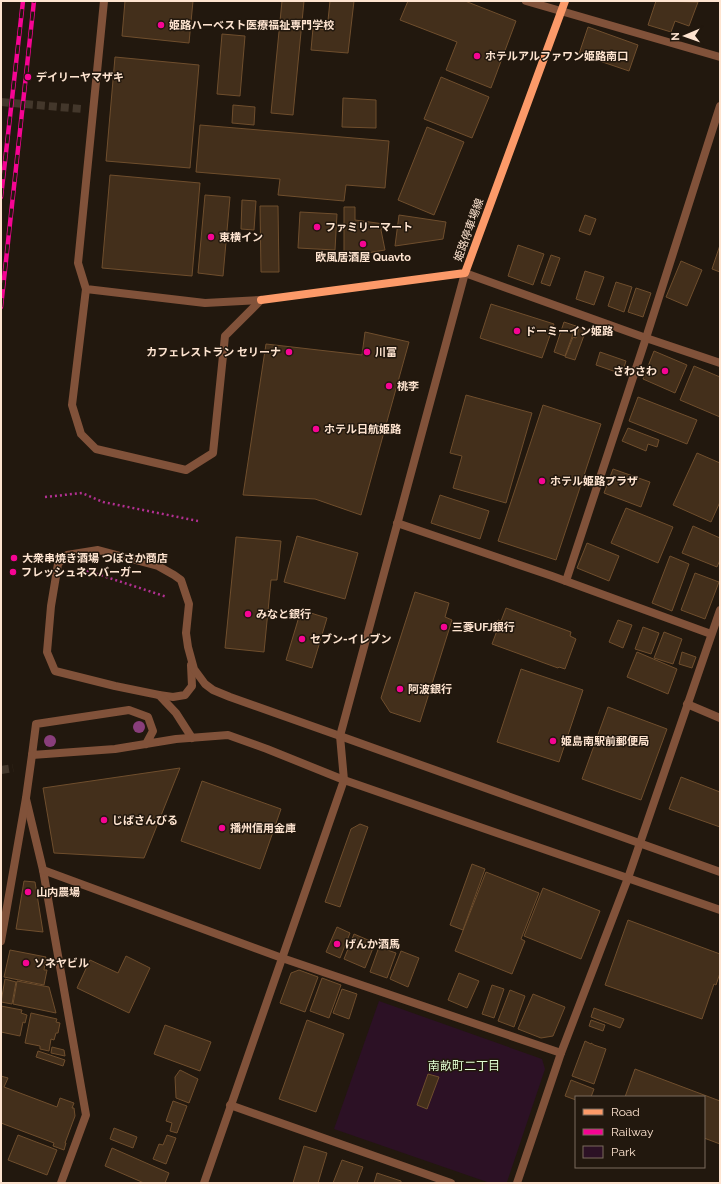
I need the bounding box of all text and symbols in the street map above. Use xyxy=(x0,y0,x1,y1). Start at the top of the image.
north arrow xyxy=(665,16,705,56)
place label: 姫路ハーベスト医療福祉専門学校 xyxy=(169,19,334,32)
marker: 姫路ハーベスト医療福祉専門学校 xyxy=(156,20,166,30)
text: N xyxy=(669,32,682,41)
place label: ホテルアルファワン姫路南口 xyxy=(485,50,628,63)
marker: ホテルアルファワン姫路南口 xyxy=(472,51,482,61)
place label: デイリーヤマザキ xyxy=(36,71,124,84)
marker: デイリーヤマザキ xyxy=(23,72,33,82)
street label: 姫路停車場線 xyxy=(452,197,486,263)
place label: ファミリーマート xyxy=(325,221,413,234)
marker: ファミリーマート xyxy=(312,222,322,232)
place label: 東横イン xyxy=(219,231,263,244)
marker: 東横イン xyxy=(206,232,216,242)
marker: 欧風居酒屋 Quavto xyxy=(358,239,368,249)
place label: 欧風居酒屋 Quavto xyxy=(315,251,411,264)
place label: ドーミーイン姫路 xyxy=(525,325,614,338)
marker: ドーミーイン姫路 xyxy=(512,326,522,336)
place label: カフェレストラン セリーナ xyxy=(146,346,281,359)
place label: 川富 xyxy=(375,346,397,359)
marker: カフェレストラン セリーナ xyxy=(284,347,294,357)
marker: 川富 xyxy=(362,347,372,357)
place label: さわさわ xyxy=(613,365,657,378)
marker: さわさわ xyxy=(660,366,670,376)
place label: 桃李 xyxy=(397,380,419,393)
marker: 桃李 xyxy=(384,381,394,391)
place label: ホテル日航姫路 xyxy=(324,423,402,436)
marker: ホテル日航姫路 xyxy=(311,424,321,434)
place label: ホテル姫路プラザ xyxy=(550,475,638,488)
marker: ホテル姫路プラザ xyxy=(537,476,547,486)
place label: 大衆串焼き酒場 つぼさか商店 xyxy=(22,552,168,565)
marker: 大衆串焼き酒場 つぼさか商店 xyxy=(9,553,19,563)
place label: フレッシュネスバーガー xyxy=(21,566,142,579)
marker: フレッシュネスバーガー xyxy=(8,567,18,577)
place label: みなと銀行 xyxy=(256,608,311,621)
marker: みなと銀行 xyxy=(243,609,253,619)
place label: 三菱UFJ銀行 xyxy=(452,621,515,634)
marker: 三菱UFJ銀行 xyxy=(439,622,449,632)
place label: セブン-イレブン xyxy=(310,633,392,646)
marker: セブン-イレブン xyxy=(297,634,307,644)
place label: 阿波銀行 xyxy=(408,683,452,696)
marker: 阿波銀行 xyxy=(395,684,405,694)
place label: 姫島南駅前郵便局 xyxy=(561,735,649,748)
marker: 姫島南駅前郵便局 xyxy=(548,736,558,746)
place label: じばさんびる xyxy=(112,814,178,827)
marker: じばさんびる xyxy=(99,815,109,825)
place label: 播州信用金庫 xyxy=(230,822,296,835)
marker: 播州信用金庫 xyxy=(217,823,227,833)
place label: 山内農場 xyxy=(36,886,80,899)
marker: 山内農場 xyxy=(23,887,33,897)
place label: げんか酒馬 xyxy=(345,938,400,951)
marker: げんか酒馬 xyxy=(332,939,342,949)
place label: ソネヤビル xyxy=(34,957,89,970)
marker: ソネヤビル xyxy=(21,958,31,968)
district label: 南畝町二丁目 xyxy=(428,1059,500,1073)
legend xyxy=(575,1096,705,1168)
text: Road xyxy=(611,1105,640,1119)
text: Railway xyxy=(611,1125,654,1139)
text: Park xyxy=(611,1145,636,1159)

